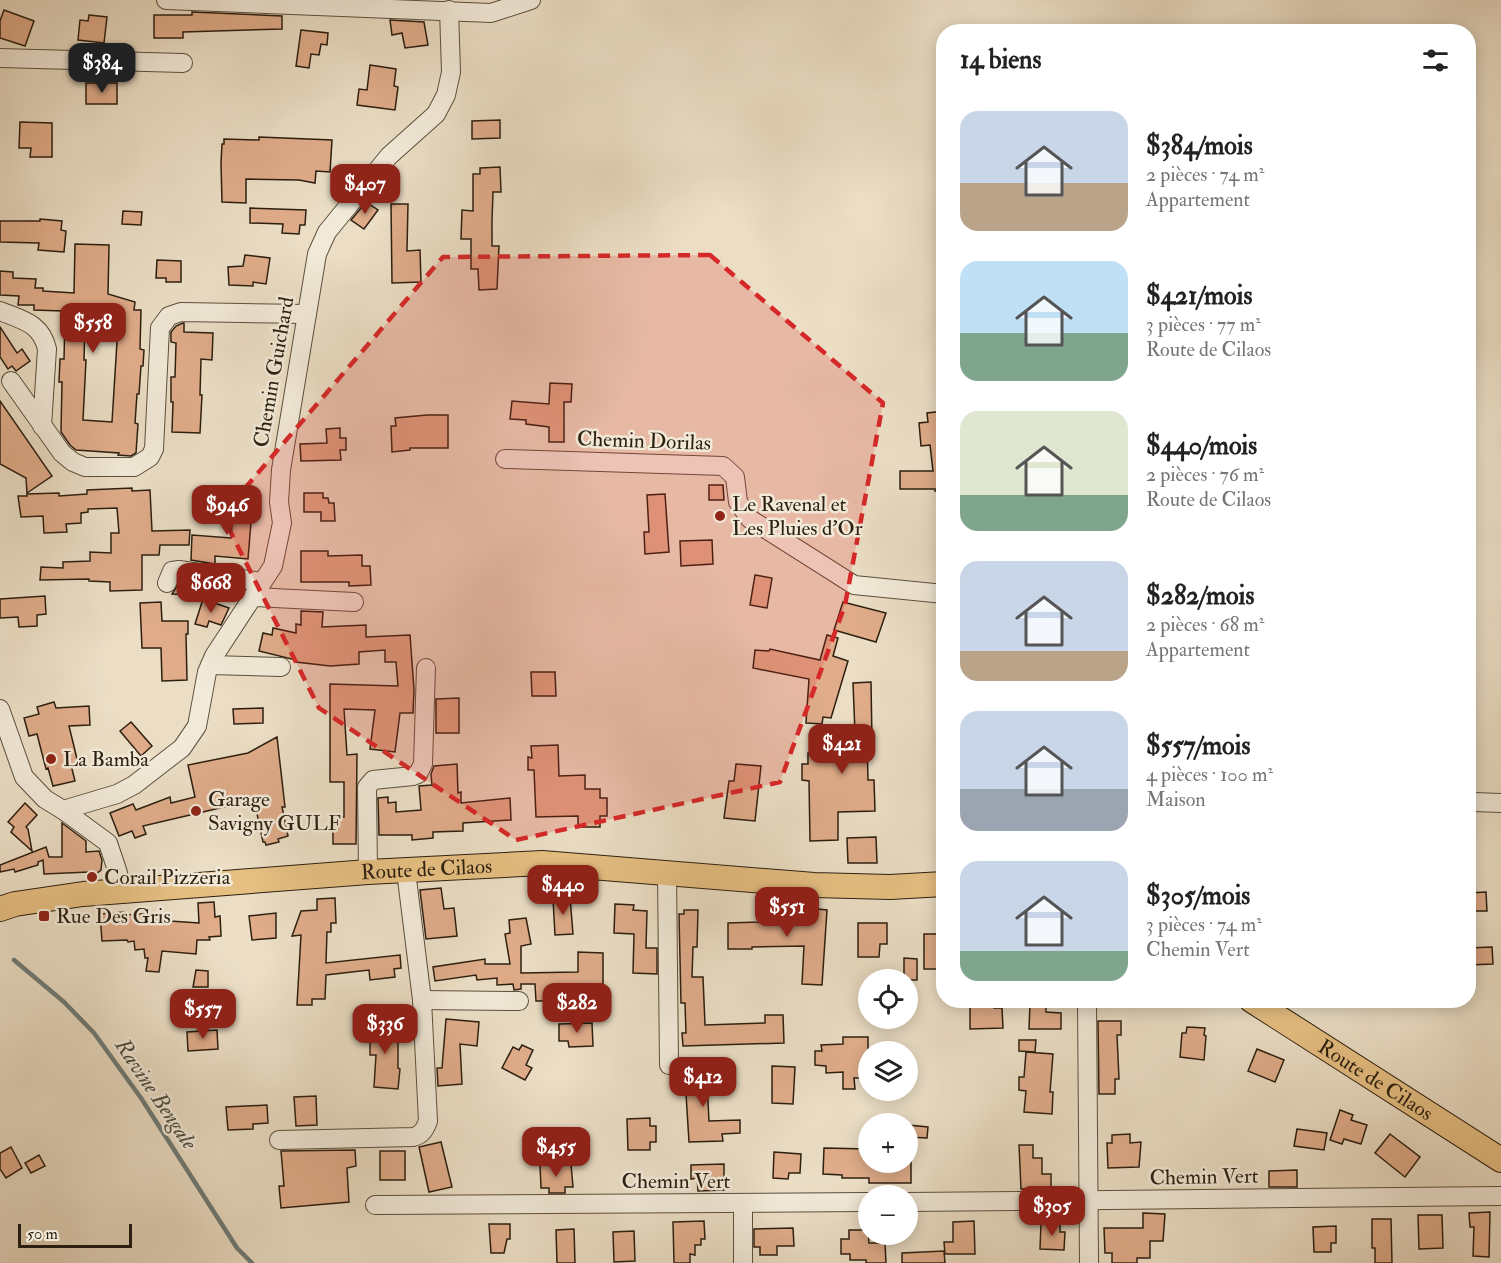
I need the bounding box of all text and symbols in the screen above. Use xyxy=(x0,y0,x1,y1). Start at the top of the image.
pin: $384 xyxy=(66,43,138,94)
text: 14 biens xyxy=(960,44,1041,76)
icon: filters xyxy=(1419,44,1452,77)
text: $384 xyxy=(82,50,122,75)
text: $384/mois xyxy=(1146,130,1253,162)
icon: home xyxy=(1008,135,1080,207)
text: 2 pièces · 74 m² xyxy=(1146,162,1264,187)
pin: $407 xyxy=(329,164,401,215)
text: $407 xyxy=(344,171,386,196)
text: Appartement xyxy=(1146,187,1250,212)
text: $421/mois xyxy=(1146,280,1252,312)
icon: home xyxy=(1008,285,1080,357)
street label: Chemin Guichard xyxy=(247,294,301,449)
pin: $558 xyxy=(57,303,129,354)
text: $558 xyxy=(74,310,112,335)
text: 3 pièces · 77 m² xyxy=(1146,312,1261,337)
text: Route de Cilaos xyxy=(1146,337,1271,362)
street label: Chemin Dorilas xyxy=(576,425,712,457)
text: $440/mois xyxy=(1146,430,1257,462)
icon: home xyxy=(1008,435,1080,507)
text: 2 pièces · 76 m² xyxy=(1146,462,1264,487)
pin: $946 xyxy=(191,485,263,536)
text: Route de Cilaos xyxy=(1146,487,1271,512)
place label: Le Ravenal et Les Pluies d'Or xyxy=(732,491,863,542)
text: $946 xyxy=(206,492,248,517)
marker: Le Ravenal et Les Pluies d'Or xyxy=(713,509,727,523)
pin: $668 xyxy=(175,563,247,614)
text: $668 xyxy=(191,570,231,595)
text: $282/mois xyxy=(1146,580,1254,612)
icon: home xyxy=(1008,585,1080,657)
text: 2 pièces · 68 m² xyxy=(1146,612,1264,637)
text: Appartement xyxy=(1146,637,1250,662)
pin: $421 xyxy=(806,724,878,775)
text: $557/mois xyxy=(1146,730,1250,762)
text: $421 xyxy=(822,731,862,756)
icon: home xyxy=(1008,735,1080,807)
place label: La Bamba xyxy=(63,746,149,773)
marker: La Bamba xyxy=(44,752,58,766)
text: 4 pièces · 100 m² xyxy=(1146,762,1273,787)
place label: Garage Savigny GULF xyxy=(208,786,341,837)
text: Maison xyxy=(1146,787,1206,812)
marker: Garage Savigny GULF xyxy=(189,804,203,818)
street label: Route de Cilaos xyxy=(360,852,493,886)
place label: Corail Pizzeria xyxy=(104,864,231,891)
pin: $440 xyxy=(527,865,599,916)
marker: Corail Pizzeria xyxy=(85,870,99,884)
text: $440 xyxy=(541,872,585,897)
text: $305/mois xyxy=(1146,880,1250,912)
icon: home xyxy=(1008,885,1080,957)
pin: $551 xyxy=(751,887,823,938)
text: $551 xyxy=(769,894,805,919)
place label: Rue Des Gris xyxy=(56,903,171,930)
marker: Rue Des Gris xyxy=(37,909,51,923)
text: 3 pièces · 74 m² xyxy=(1146,912,1262,937)
text: Chemin Vert xyxy=(1146,937,1250,962)
map controls xyxy=(858,969,918,1245)
button: locate xyxy=(858,969,918,1029)
pin: $282 xyxy=(541,983,613,1034)
pin: $557 xyxy=(167,989,239,1040)
text: $282 xyxy=(557,990,598,1015)
text: $557 xyxy=(184,996,222,1021)
pin: $336 xyxy=(349,1004,421,1055)
text: $336 xyxy=(367,1011,403,1036)
water label: Ravine Bengale xyxy=(108,1032,204,1155)
street label: Route de Cilaos xyxy=(1313,1033,1438,1127)
button: layers xyxy=(858,1041,918,1101)
pin: $412 xyxy=(667,1057,739,1108)
text: $412 xyxy=(683,1064,723,1089)
button: + xyxy=(858,1113,918,1173)
pin: $455 xyxy=(520,1127,592,1178)
text: $455 xyxy=(536,1134,576,1159)
street label: Chemin Vert xyxy=(1149,1163,1259,1191)
street label: Chemin Vert xyxy=(622,1168,731,1195)
button: − xyxy=(858,1185,918,1245)
pin: $305 xyxy=(1016,1186,1088,1237)
text: $305 xyxy=(1033,1193,1071,1218)
scale bar xyxy=(18,1221,132,1248)
text: 50 m xyxy=(27,1224,58,1244)

